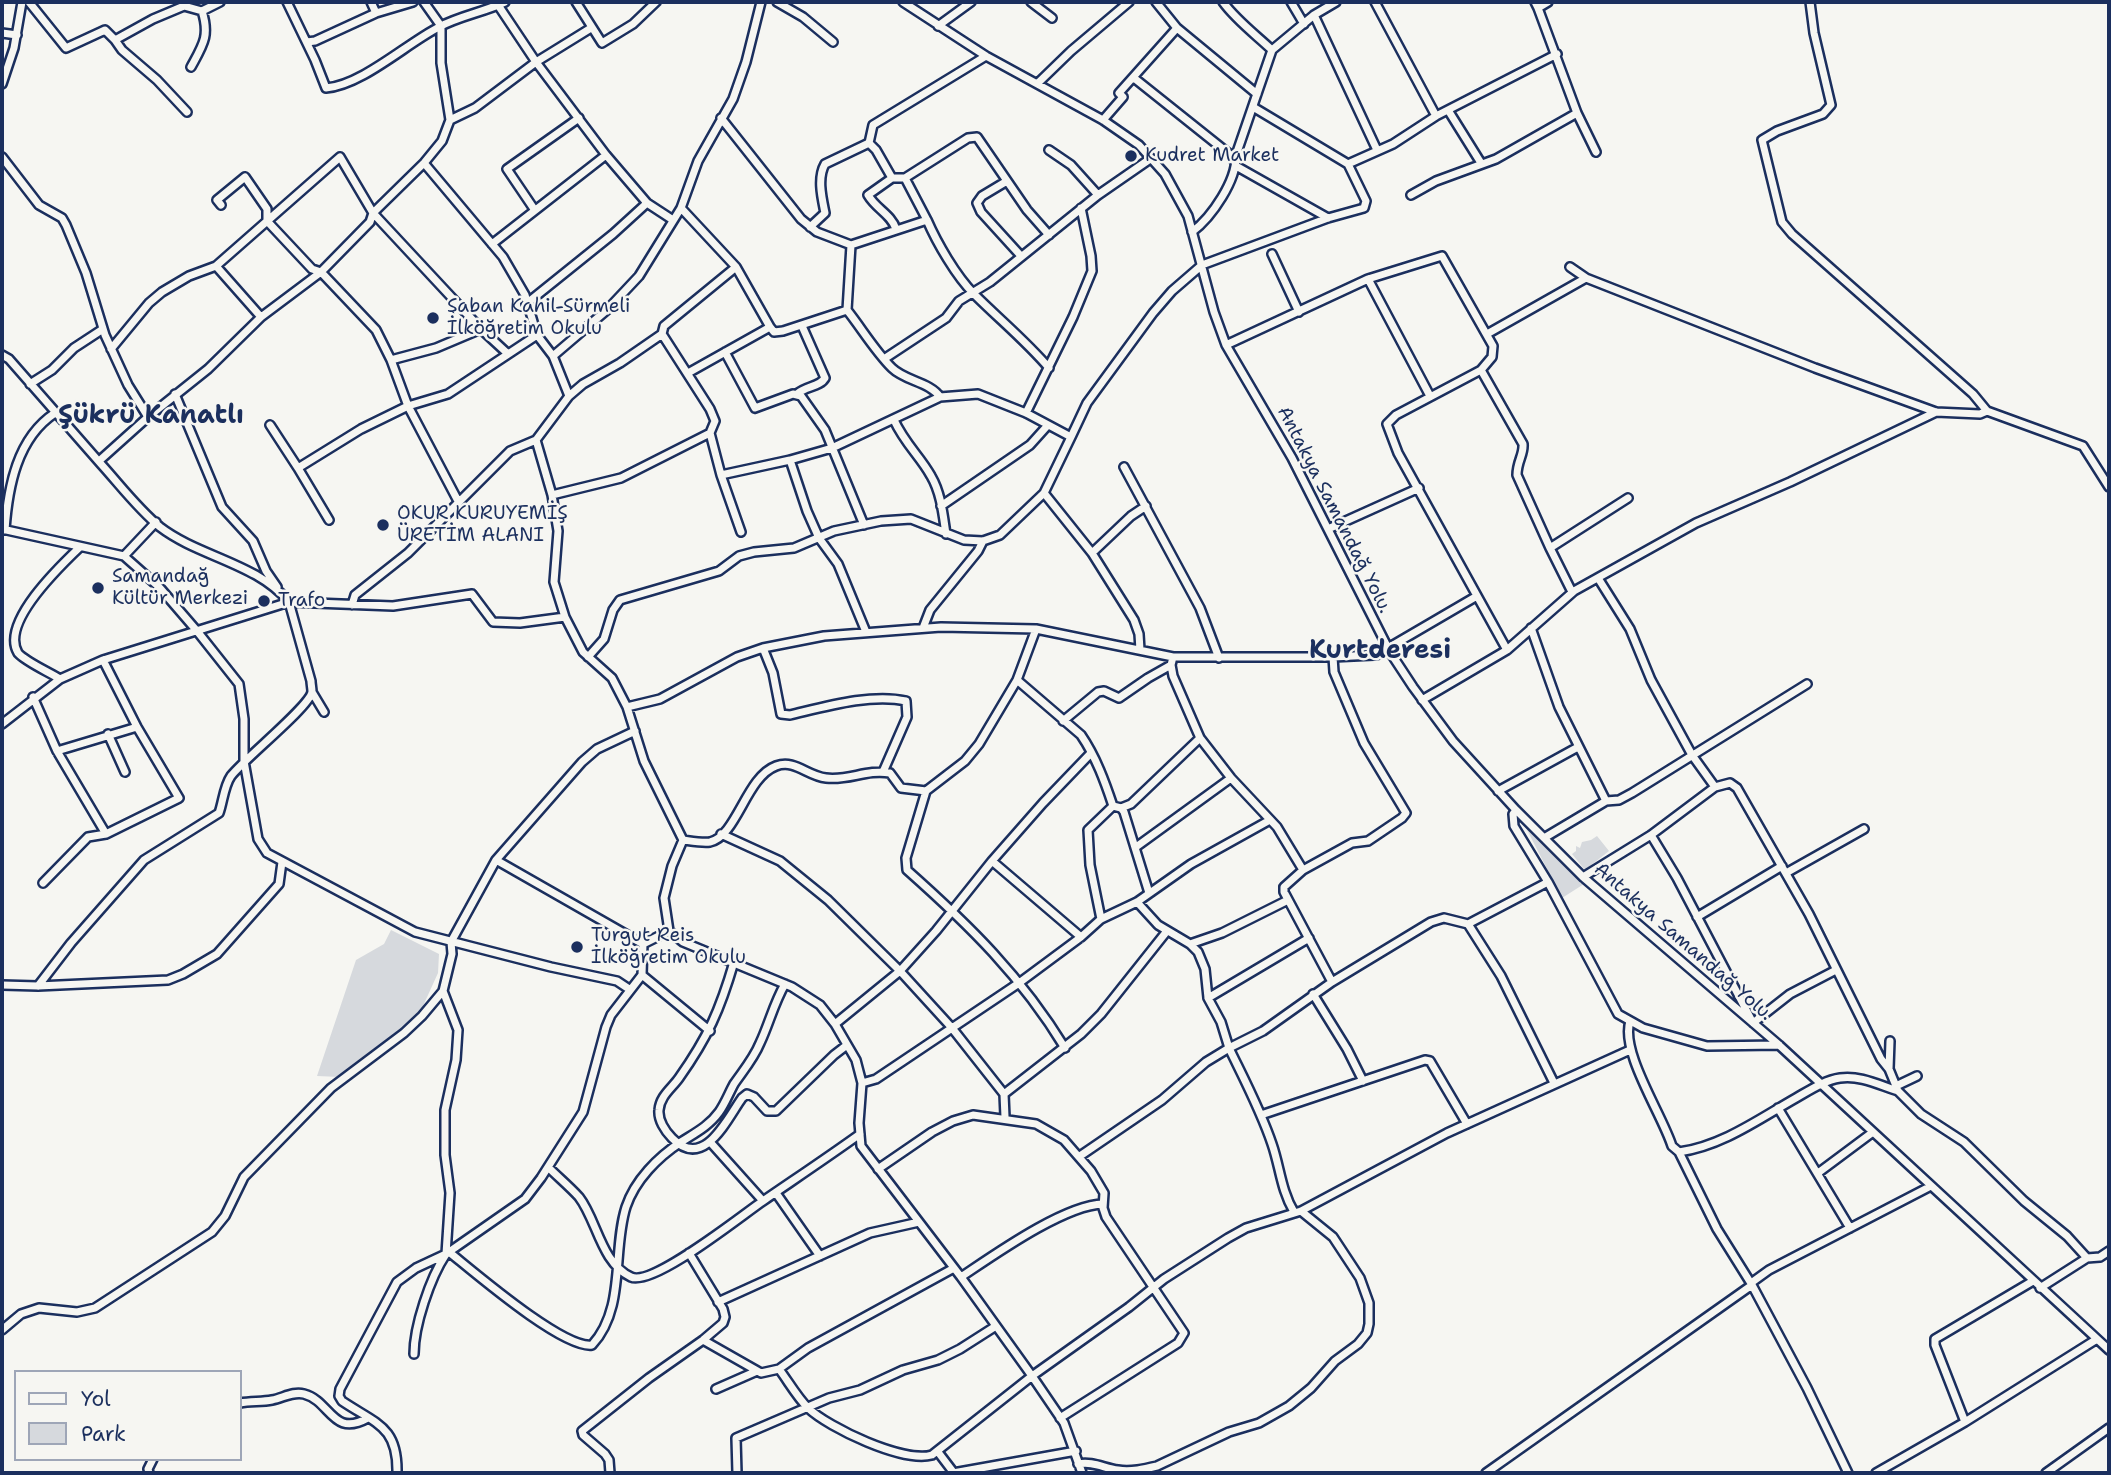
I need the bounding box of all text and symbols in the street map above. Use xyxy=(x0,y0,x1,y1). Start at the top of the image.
place label: Kudret Market xyxy=(1145,145,1279,167)
marker: Kudret Market xyxy=(1123,148,1139,164)
place label: Şaban Kahil-Sürmeli İlköğretim Okulu xyxy=(447,296,630,340)
marker: Şaban Kahil-Sürmeli İlköğretim Okulu xyxy=(425,310,441,326)
district label: Şükrü Kanatlı xyxy=(58,400,244,432)
street label: Antakya Samandağ Yolu. xyxy=(1272,403,1396,617)
place label: OKUR KURUYEMİŞ ÜRETİM ALANI xyxy=(397,503,568,547)
marker: OKUR KURUYEMİŞ ÜRETİM ALANI xyxy=(375,517,391,533)
place label: Samandağ Kültür Merkezi xyxy=(112,566,248,610)
marker: Samandağ Kültür Merkezi xyxy=(90,580,106,596)
place label: Trafo xyxy=(278,590,325,612)
marker: Trafo xyxy=(256,593,272,609)
district label: Kurtderesi xyxy=(1309,635,1451,667)
street label: Antakya Samandağ Yolu. xyxy=(1589,858,1777,1026)
place label: Turgut Reis İlköğretim Okulu xyxy=(591,925,746,969)
marker: Turgut Reis İlköğretim Okulu xyxy=(569,939,585,955)
legend xyxy=(14,1370,242,1461)
text: Yol xyxy=(81,1385,111,1413)
text: Park xyxy=(81,1420,126,1448)

